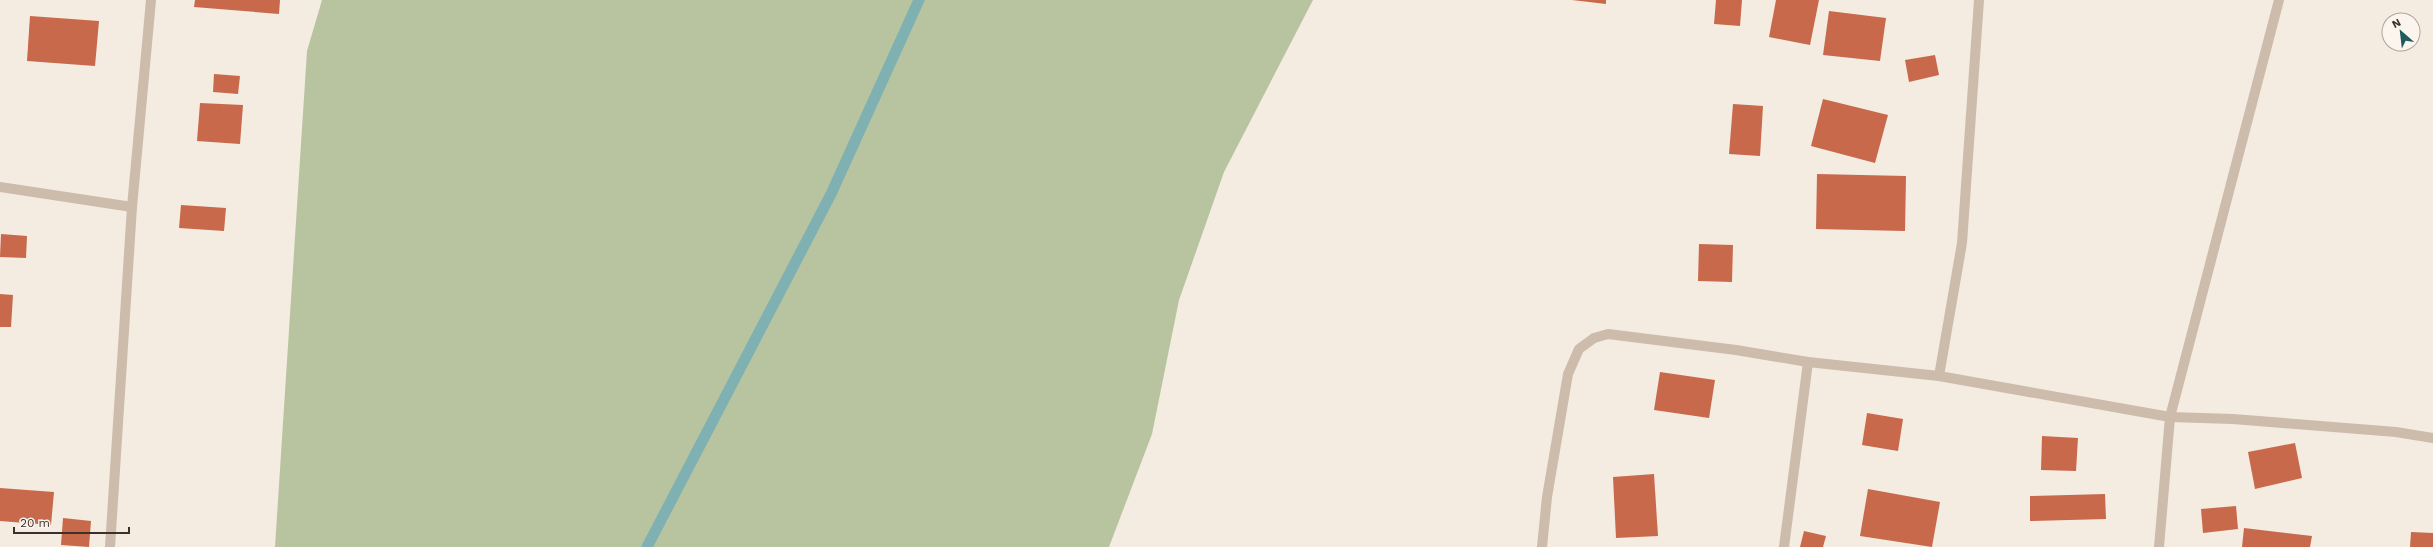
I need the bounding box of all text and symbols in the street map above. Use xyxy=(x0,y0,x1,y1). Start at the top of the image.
north arrow xyxy=(2381,12,2421,52)
text: N xyxy=(2390,16,2403,31)
scale bar xyxy=(14,509,129,535)
text: 20 m xyxy=(20,516,50,530)

